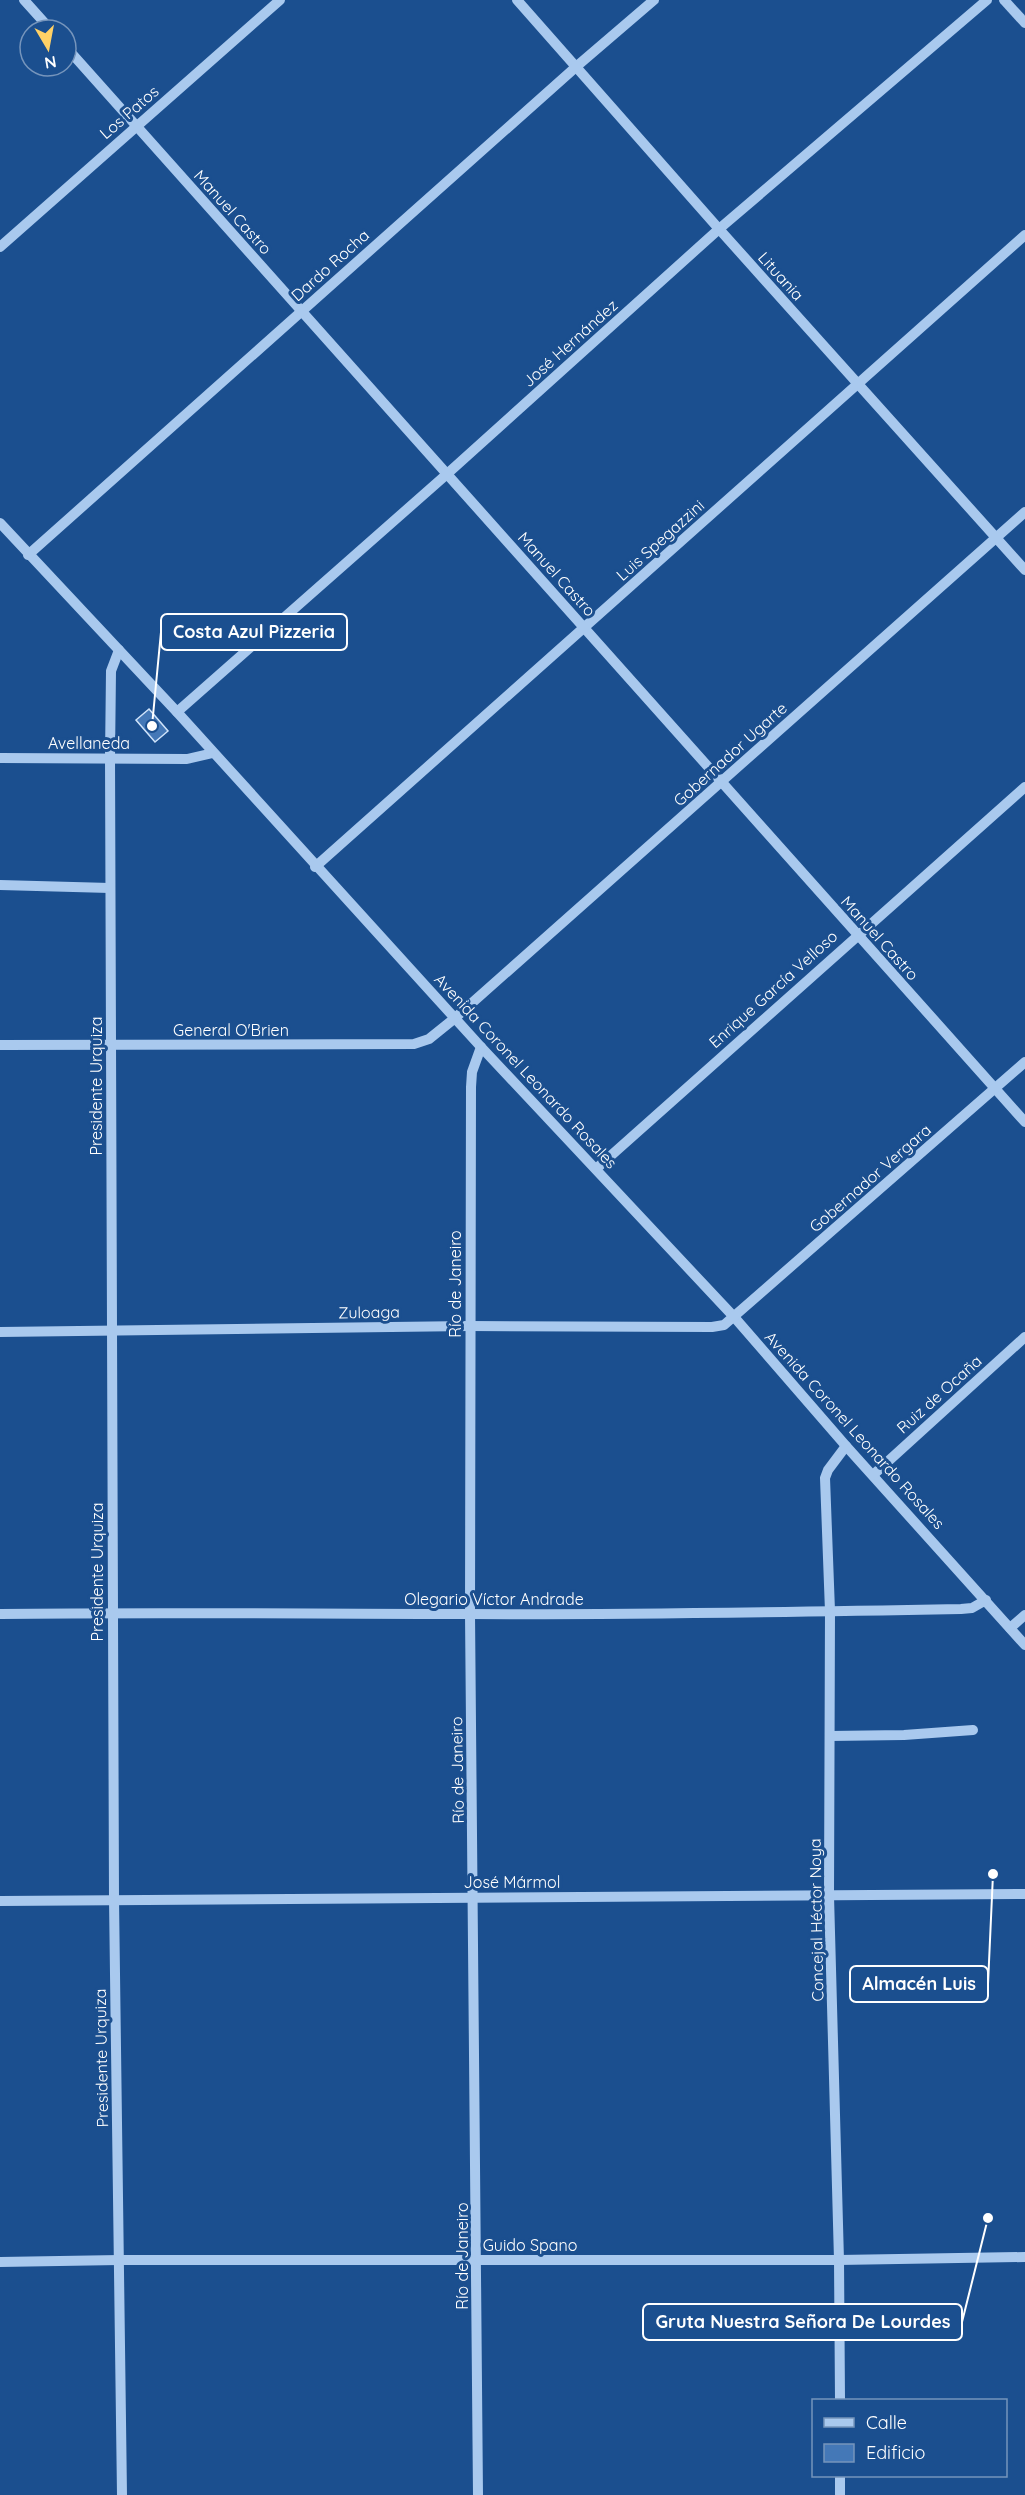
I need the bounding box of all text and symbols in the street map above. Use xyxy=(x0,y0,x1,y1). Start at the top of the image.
north arrow xyxy=(18,18,78,78)
text: N xyxy=(43,52,58,74)
street label: Los Patos xyxy=(95,81,163,143)
street label: Manuel Castro xyxy=(190,166,276,258)
street label: Dardo Rocha xyxy=(287,225,373,305)
street label: Lituania xyxy=(754,248,808,304)
street label: José Hernández xyxy=(518,295,622,391)
street label: Luis Spegazzini xyxy=(612,495,708,585)
street label: Manuel Castro xyxy=(514,528,600,620)
callout: Costa Azul Pizzeria xyxy=(161,614,347,650)
text: Costa Azul Pizzeria xyxy=(173,620,335,643)
street label: Gobernador Ugarte xyxy=(669,698,791,810)
street label: Avellaneda xyxy=(48,733,130,753)
street label: Manuel Castro xyxy=(837,892,923,984)
street label: Enrique García Velloso xyxy=(705,926,841,1052)
street label: Avenida Coronel Leonardo Rosales xyxy=(430,969,622,1173)
street label: Presidente Urquiza xyxy=(86,1017,106,1155)
street label: General O'Brien xyxy=(173,1020,289,1040)
street label: Gobernador Vergara xyxy=(805,1120,935,1236)
street label: Río de Janeiro xyxy=(445,1230,465,1338)
street label: Zuloaga xyxy=(338,1301,400,1323)
street label: Avenida Coronel Leonardo Rosales xyxy=(761,1327,949,1533)
street label: Ruiz de Ocaña xyxy=(892,1351,986,1437)
street label: Presidente Urquiza xyxy=(87,1503,107,1641)
street label: Olegario Víctor Andrade xyxy=(404,1589,584,1609)
street label: Río de Janeiro xyxy=(446,1716,468,1824)
street label: Concejal Héctor Noya xyxy=(805,1838,827,2002)
street label: José Mármol xyxy=(464,1872,560,1892)
callout: Almacén Luis xyxy=(850,1966,988,2002)
text: Almacén Luis xyxy=(862,1972,976,1995)
street label: Presidente Urquiza xyxy=(90,1988,112,2128)
street label: Río de Janeiro xyxy=(452,2202,472,2310)
street label: Guido Spano xyxy=(483,2235,577,2255)
callout: Gruta Nuestra Señora De Lourdes xyxy=(643,2304,962,2340)
text: Gruta Nuestra Señora De Lourdes xyxy=(656,2310,951,2333)
legend xyxy=(812,2399,1007,2477)
text: Calle xyxy=(866,2411,907,2434)
text: Edificio xyxy=(866,2441,925,2464)

